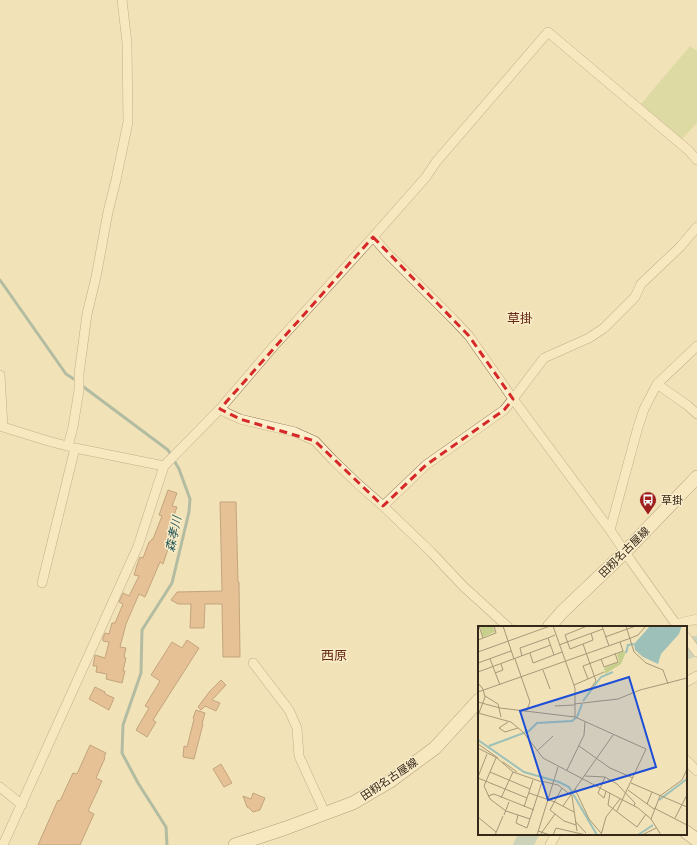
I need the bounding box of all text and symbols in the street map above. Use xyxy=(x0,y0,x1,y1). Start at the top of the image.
district label: 草掛 xyxy=(507,310,533,327)
bus stop icon: 草掛 xyxy=(638,490,658,515)
place label: 草掛 xyxy=(661,493,683,507)
water label: 森孝川 xyxy=(162,513,184,553)
street label: 田籾名古屋線 xyxy=(596,524,652,580)
inset map xyxy=(478,626,687,835)
district label: 西原 xyxy=(321,647,347,664)
street label: 田籾名古屋線 xyxy=(358,755,420,803)

